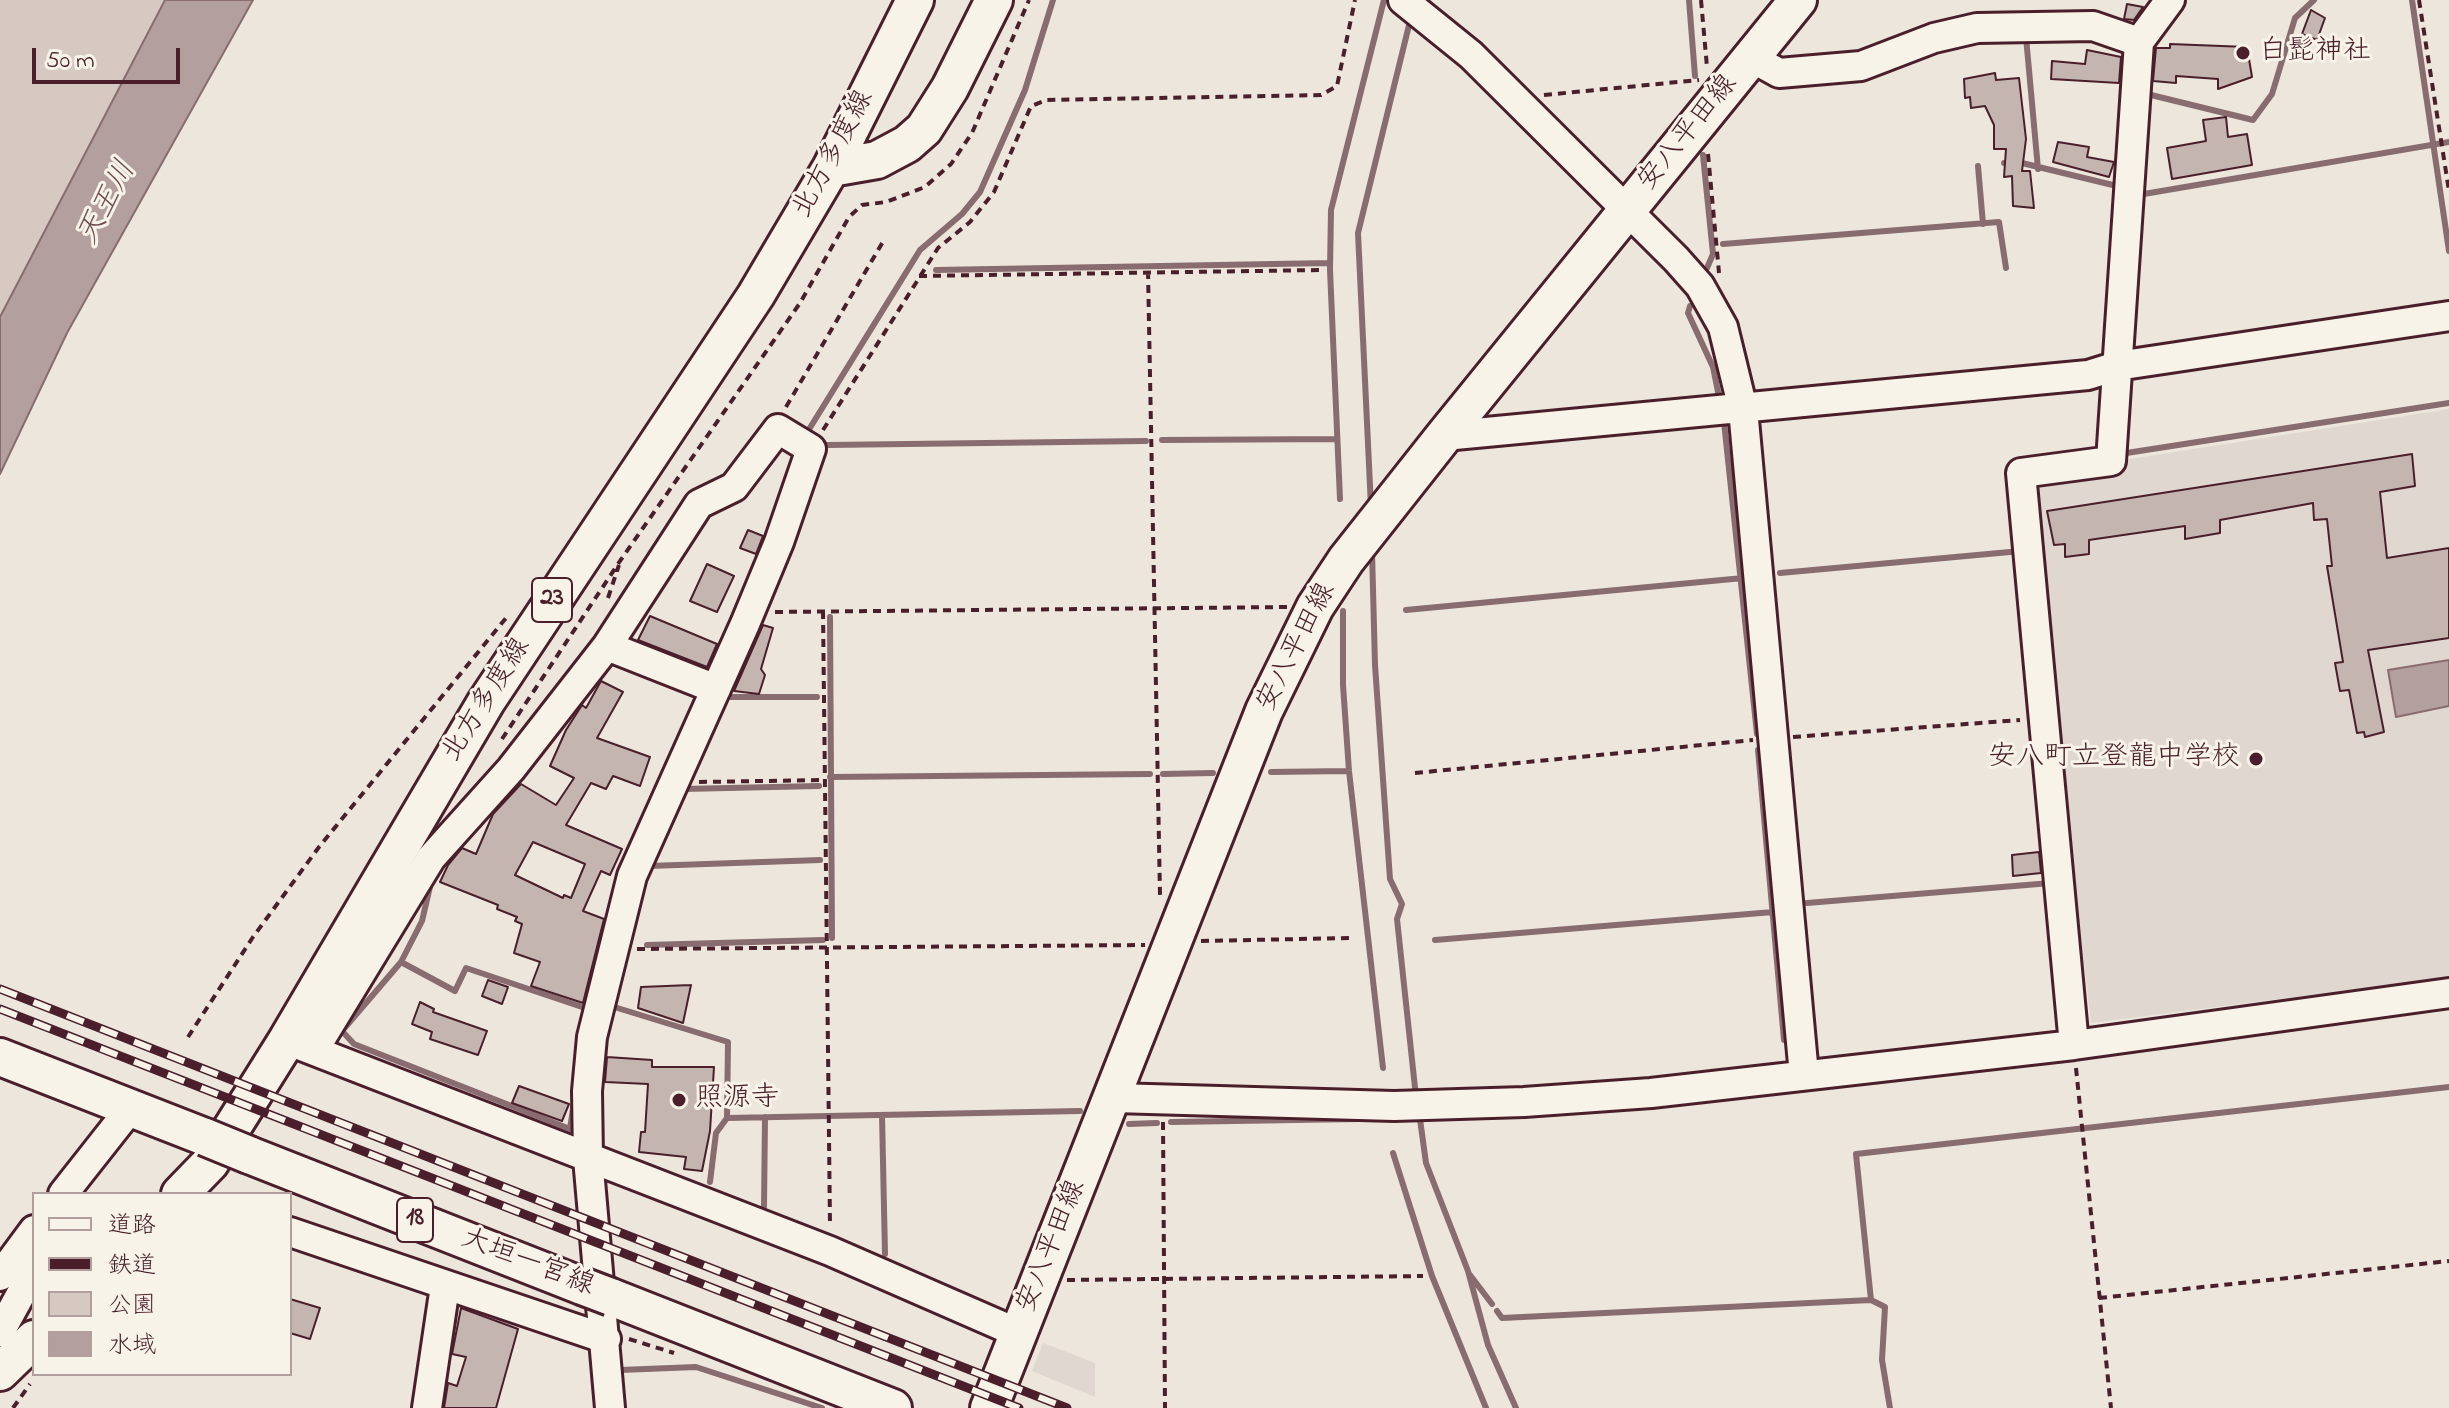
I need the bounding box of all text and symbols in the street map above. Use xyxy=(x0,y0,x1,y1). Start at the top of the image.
scale bar xyxy=(36,32,184,82)
place label: 白髭神社 xyxy=(2259,36,2371,70)
text: 50 m xyxy=(46,44,95,79)
marker: 白髭神社 xyxy=(2234,44,2252,62)
street label: 安八平田線 xyxy=(1632,69,1746,199)
street label: 北方多度線 xyxy=(787,85,883,225)
water label: 天王川 xyxy=(72,156,146,252)
road number: 23 xyxy=(532,578,572,622)
street label: 安八平田線 xyxy=(1251,578,1345,718)
street label: 北方多度線 xyxy=(437,633,539,769)
place label: 安八町立登龍中学校 xyxy=(1988,742,2240,776)
marker: 安八町立登龍中学校 xyxy=(2247,750,2265,768)
place label: 照源寺 xyxy=(695,1083,779,1117)
marker: 照源寺 xyxy=(670,1091,688,1109)
street label: 安八平田線 xyxy=(1011,1176,1095,1318)
legend xyxy=(32,1192,292,1376)
road number: 18 xyxy=(397,1198,433,1242)
text: 道路 xyxy=(108,1209,156,1244)
street label: 大垣一宮線 xyxy=(456,1223,598,1305)
text: 鉄道 xyxy=(108,1249,156,1284)
text: 公園 xyxy=(108,1289,156,1324)
text: 水域 xyxy=(108,1329,156,1364)

